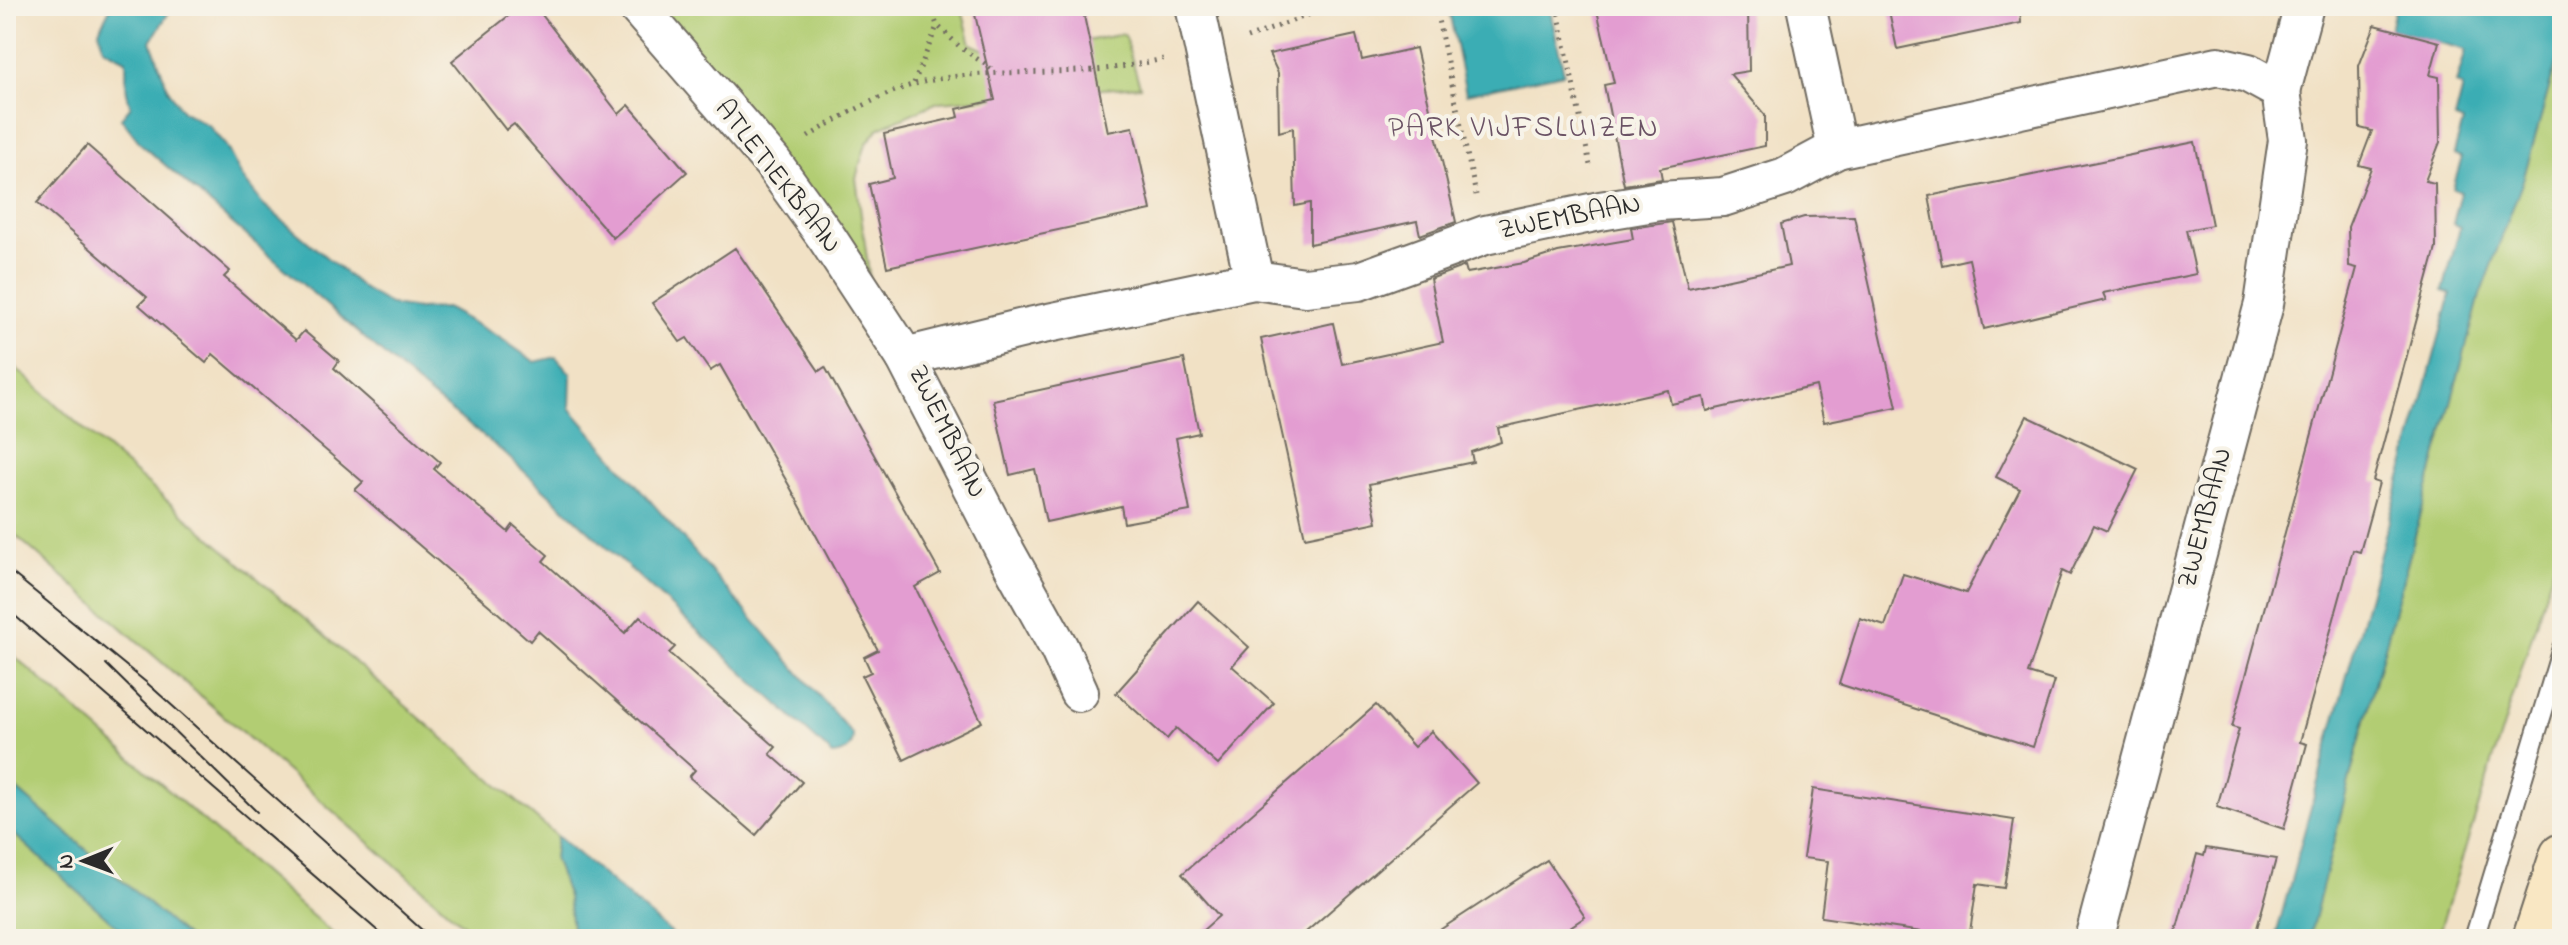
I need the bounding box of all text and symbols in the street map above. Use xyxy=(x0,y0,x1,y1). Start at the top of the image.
street label: ATLETIEKBAAN xyxy=(704,91,850,263)
district label: PARK VIJFSLUIZEN xyxy=(1388,107,1660,151)
street label: ZWEMBAAN xyxy=(1496,184,1644,252)
street label: ZWEMBAAN xyxy=(896,358,996,506)
street label: ZWEMBAAN xyxy=(2168,443,2244,593)
north arrow xyxy=(44,821,124,901)
text: N xyxy=(51,854,83,869)

